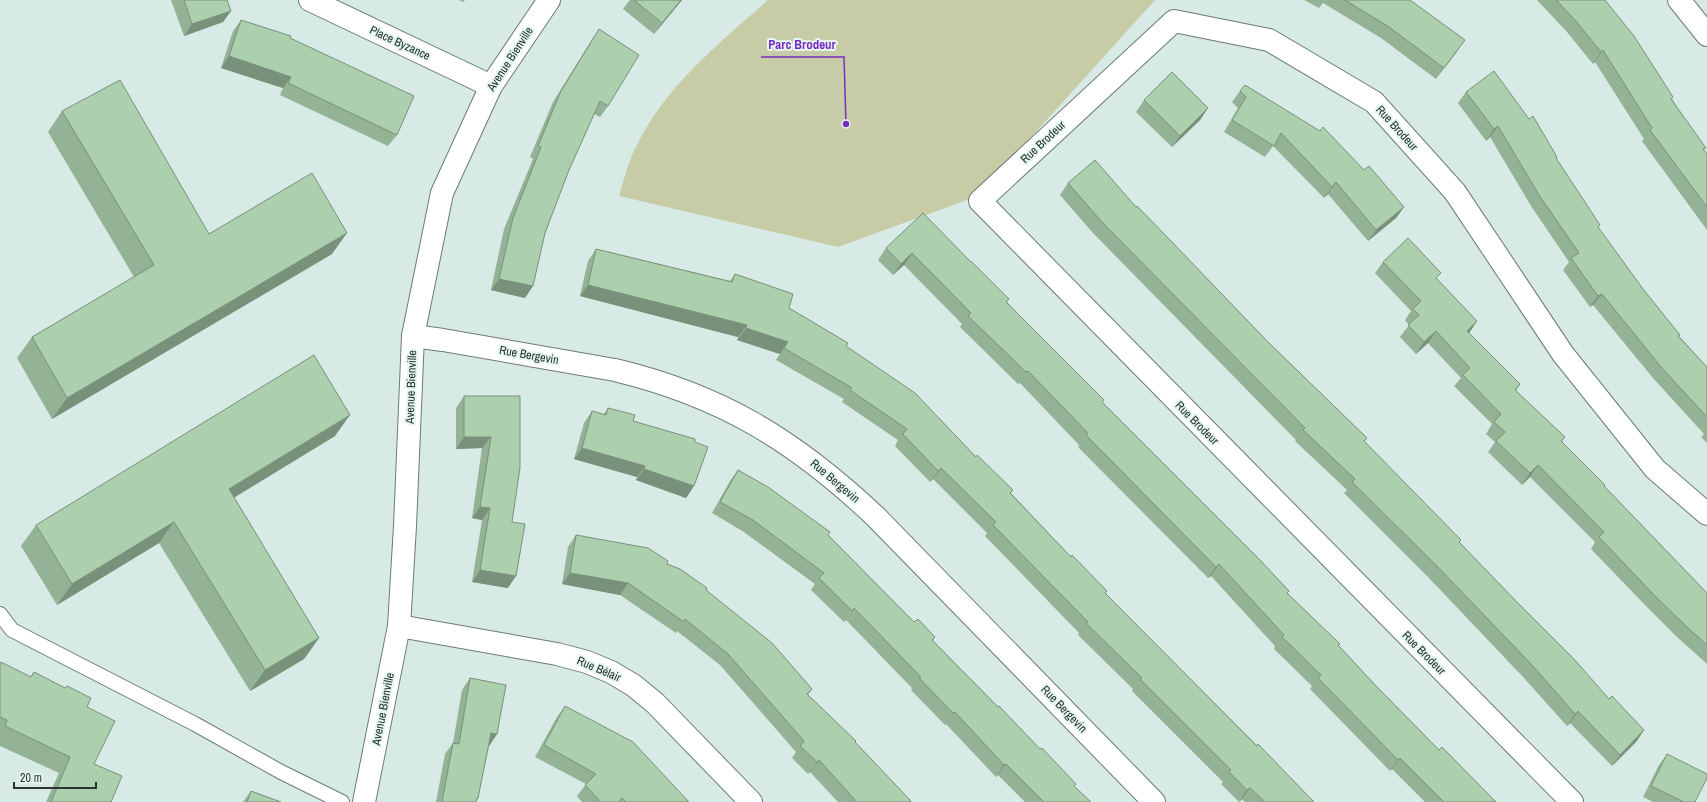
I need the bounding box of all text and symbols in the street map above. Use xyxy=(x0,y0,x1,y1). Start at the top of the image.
street label: Place Byzance xyxy=(367,22,433,64)
street label: Avenue Bienville xyxy=(483,24,537,95)
callout: Parc Brodeur xyxy=(761,32,844,57)
text: Parc Brodeur xyxy=(768,36,837,53)
street label: Rue Brodeur xyxy=(1372,102,1422,155)
street label: Rue Brodeur xyxy=(1017,117,1069,167)
street label: Rue Bergevin xyxy=(498,342,560,368)
street label: Avenue Bienville xyxy=(402,350,420,425)
street label: Rue Brodeur xyxy=(1172,398,1223,449)
street label: Rue Bergevin xyxy=(807,456,863,506)
street label: Rue Brodeur xyxy=(1399,628,1450,679)
street label: Rue Bélair xyxy=(574,653,624,686)
street label: Avenue Bienville xyxy=(368,671,398,748)
street label: Rue Bergevin xyxy=(1037,682,1091,736)
scale bar xyxy=(14,764,96,790)
text: 20 m xyxy=(20,770,42,786)

